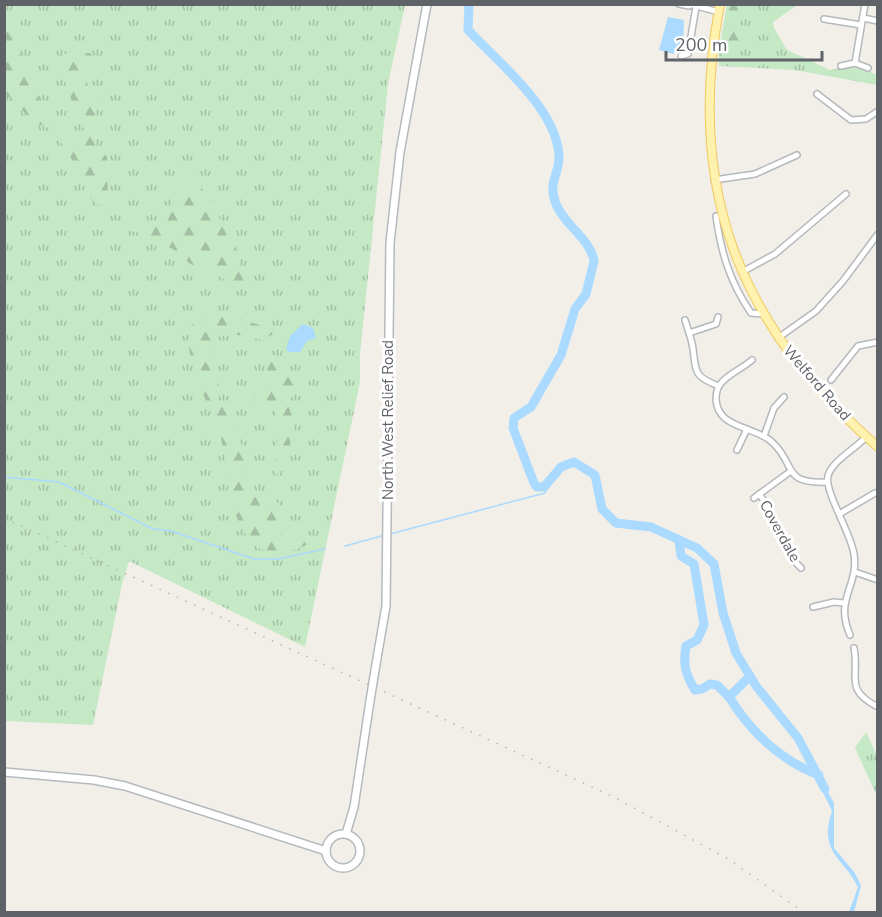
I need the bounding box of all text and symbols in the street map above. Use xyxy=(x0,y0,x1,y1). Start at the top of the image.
scale bar xyxy=(666,24,822,62)
text: 200 m xyxy=(675,33,727,57)
street label: North West Relief Road xyxy=(378,340,398,500)
street label: Welford Road xyxy=(779,341,855,425)
street label: Coverdale xyxy=(755,497,805,565)

